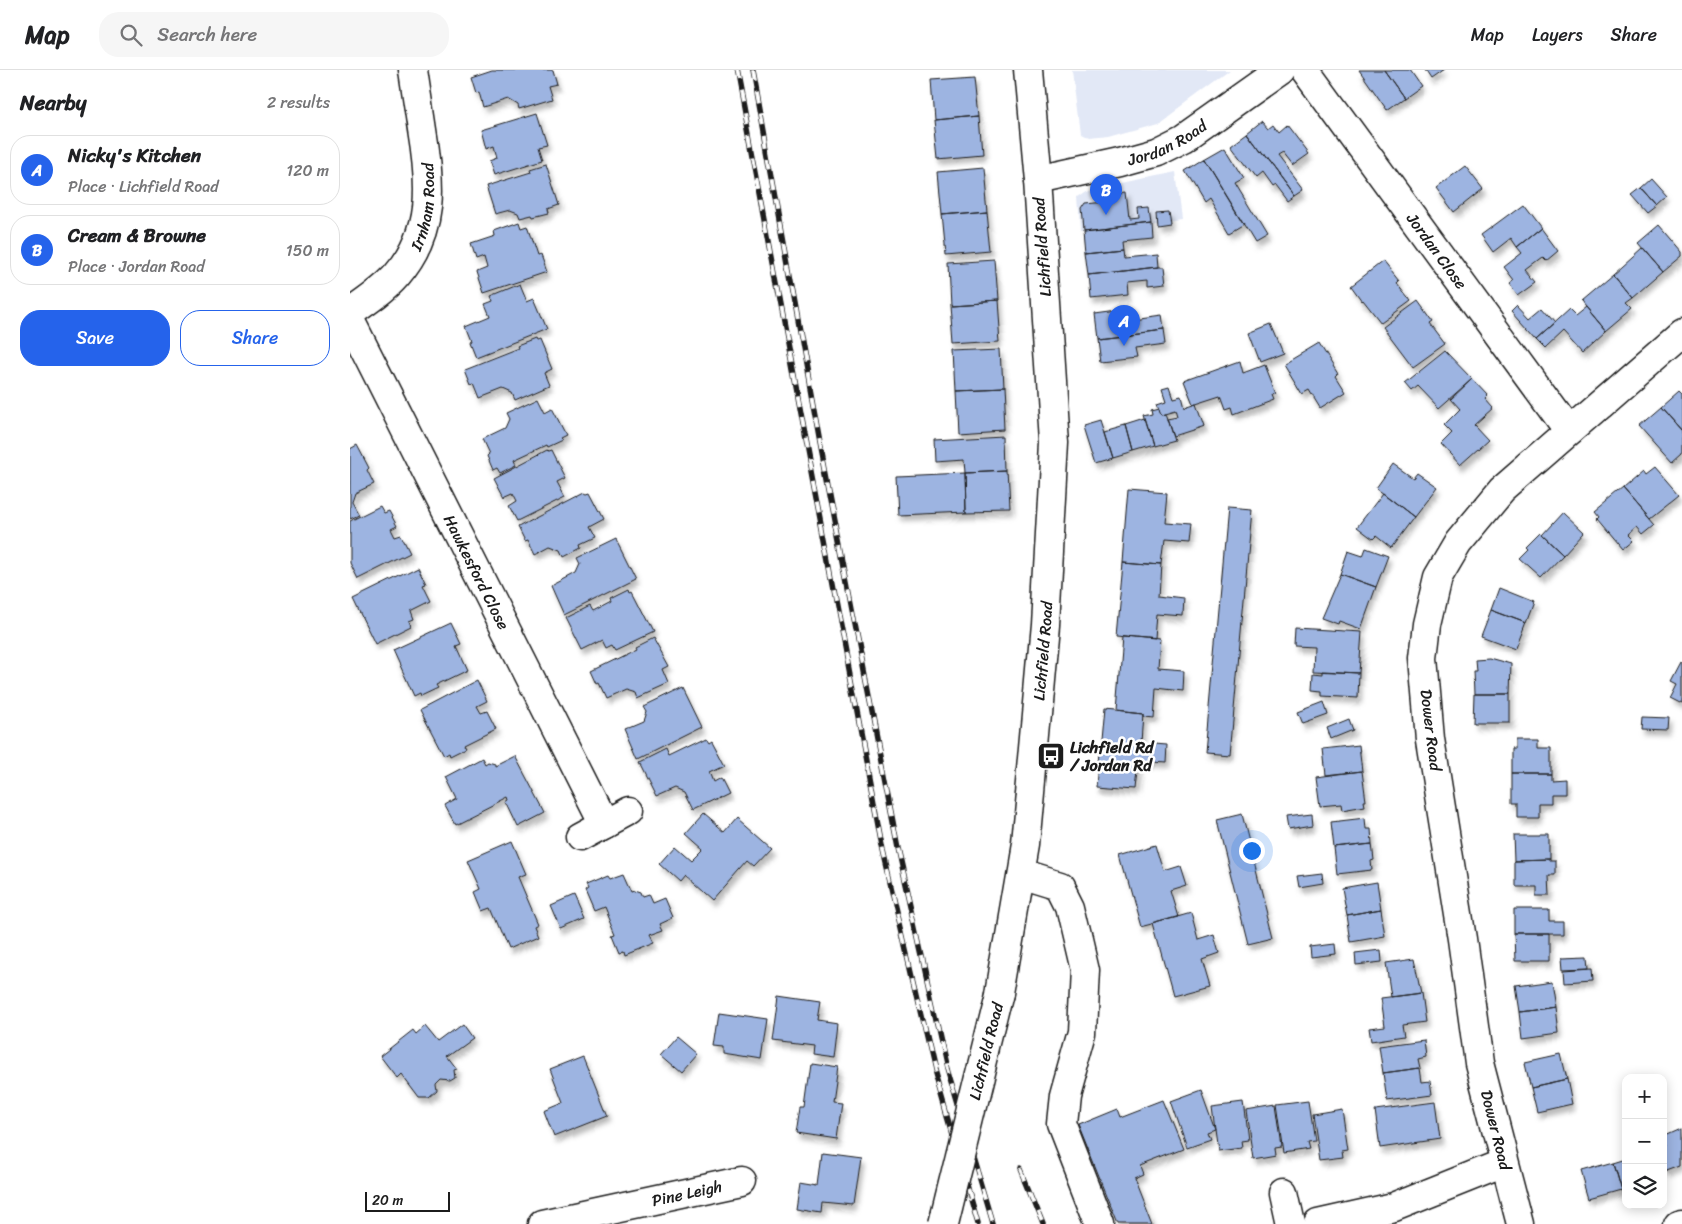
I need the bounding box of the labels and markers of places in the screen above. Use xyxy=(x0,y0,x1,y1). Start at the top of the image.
pin: B xyxy=(1090,174,1122,215)
pin: A xyxy=(1108,305,1140,346)
place label: Lichfield Rd / Jordan Rd xyxy=(1069,733,1155,780)
bus stop icon: Lichfield Rd / Jordan Rd xyxy=(1036,741,1066,771)

